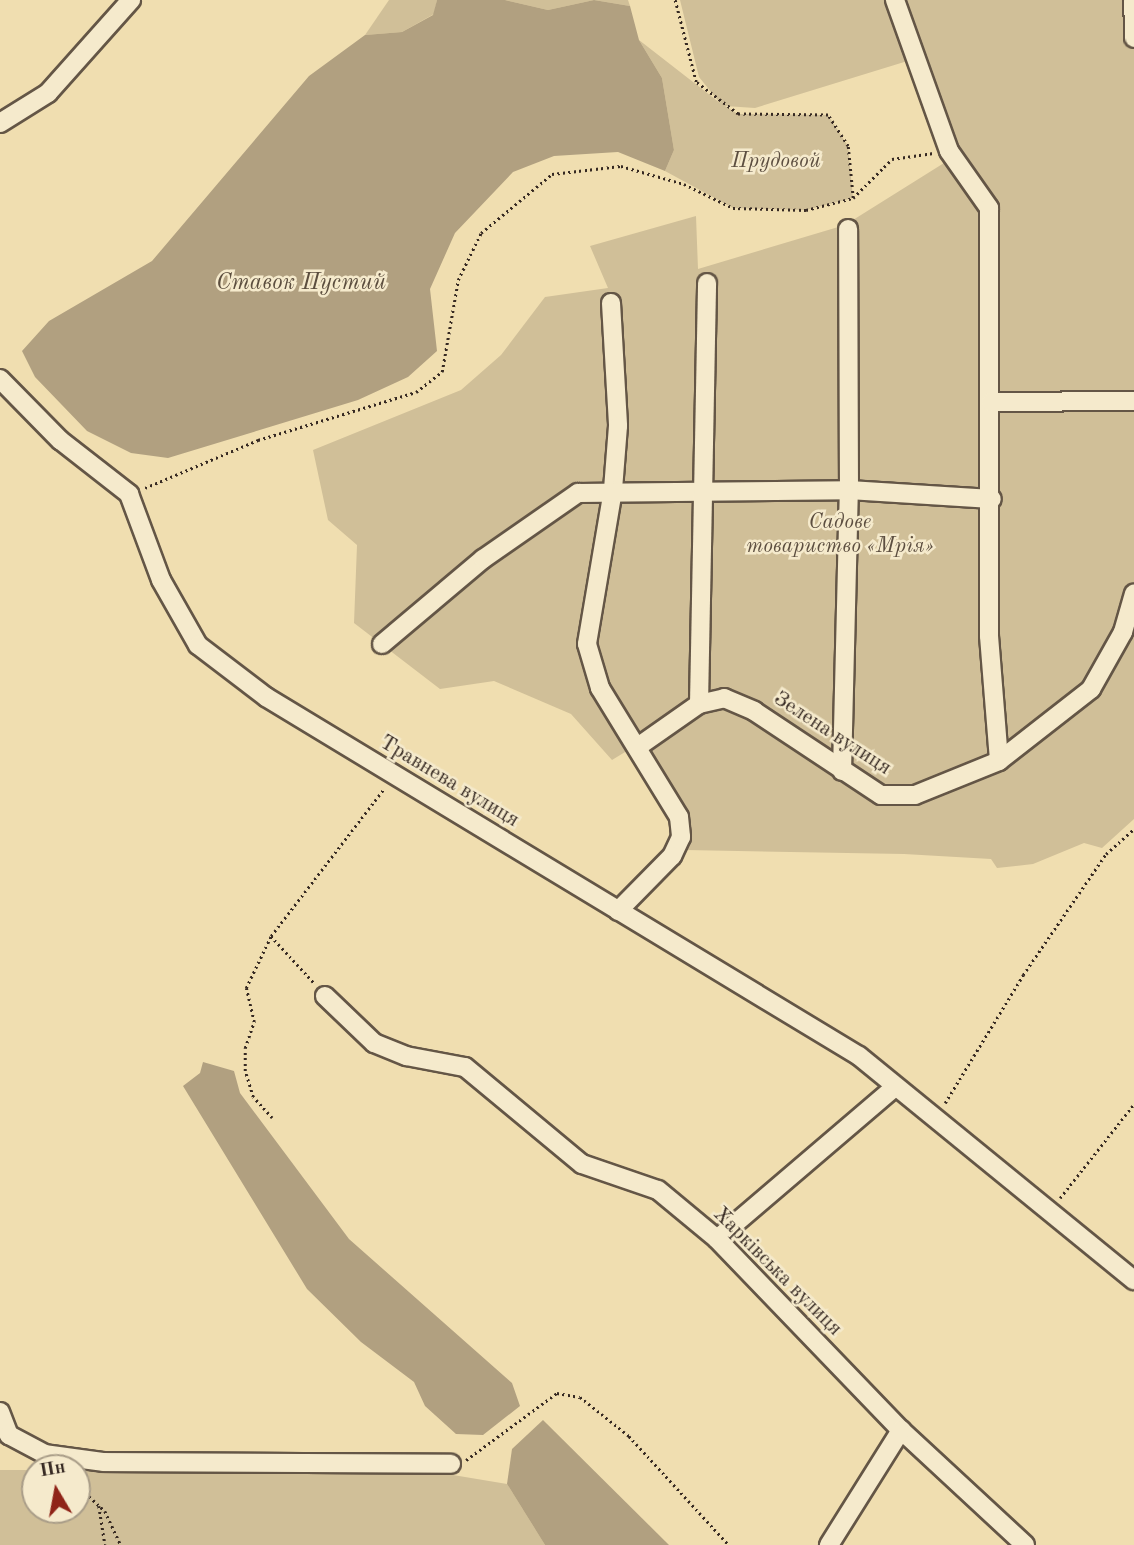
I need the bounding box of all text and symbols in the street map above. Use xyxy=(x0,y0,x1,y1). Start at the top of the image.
park label: Прудовой xyxy=(731,149,821,175)
water label: Ставок Пустий xyxy=(216,269,386,297)
park label: Садове товариство «Мрія» xyxy=(746,510,934,560)
street label: Зелена вулиця xyxy=(768,687,896,781)
street label: Травнева вулиця xyxy=(375,730,523,834)
street label: Харківська вулиця xyxy=(707,1202,847,1342)
north arrow xyxy=(21,1454,91,1524)
text: Пн xyxy=(38,1458,67,1481)

